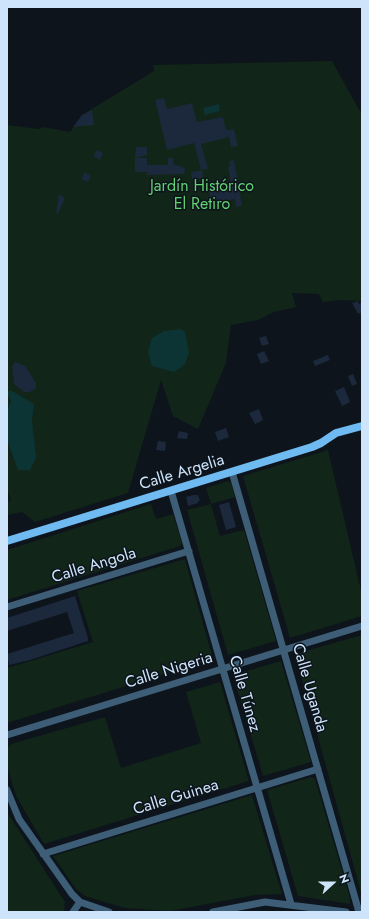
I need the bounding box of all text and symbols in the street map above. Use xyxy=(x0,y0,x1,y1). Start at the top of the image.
park label: Jardín Histórico El Retiro xyxy=(150,177,254,215)
street label: Calle Argelia xyxy=(137,451,227,495)
street label: Calle Angola xyxy=(49,544,139,588)
street label: Calle Uganda xyxy=(287,642,331,734)
street label: Calle Nigeria xyxy=(123,649,215,693)
street label: Calle Túnez xyxy=(224,654,264,734)
street label: Calle Guinea xyxy=(131,776,221,820)
north arrow xyxy=(313,863,353,903)
text: N xyxy=(335,872,353,886)

